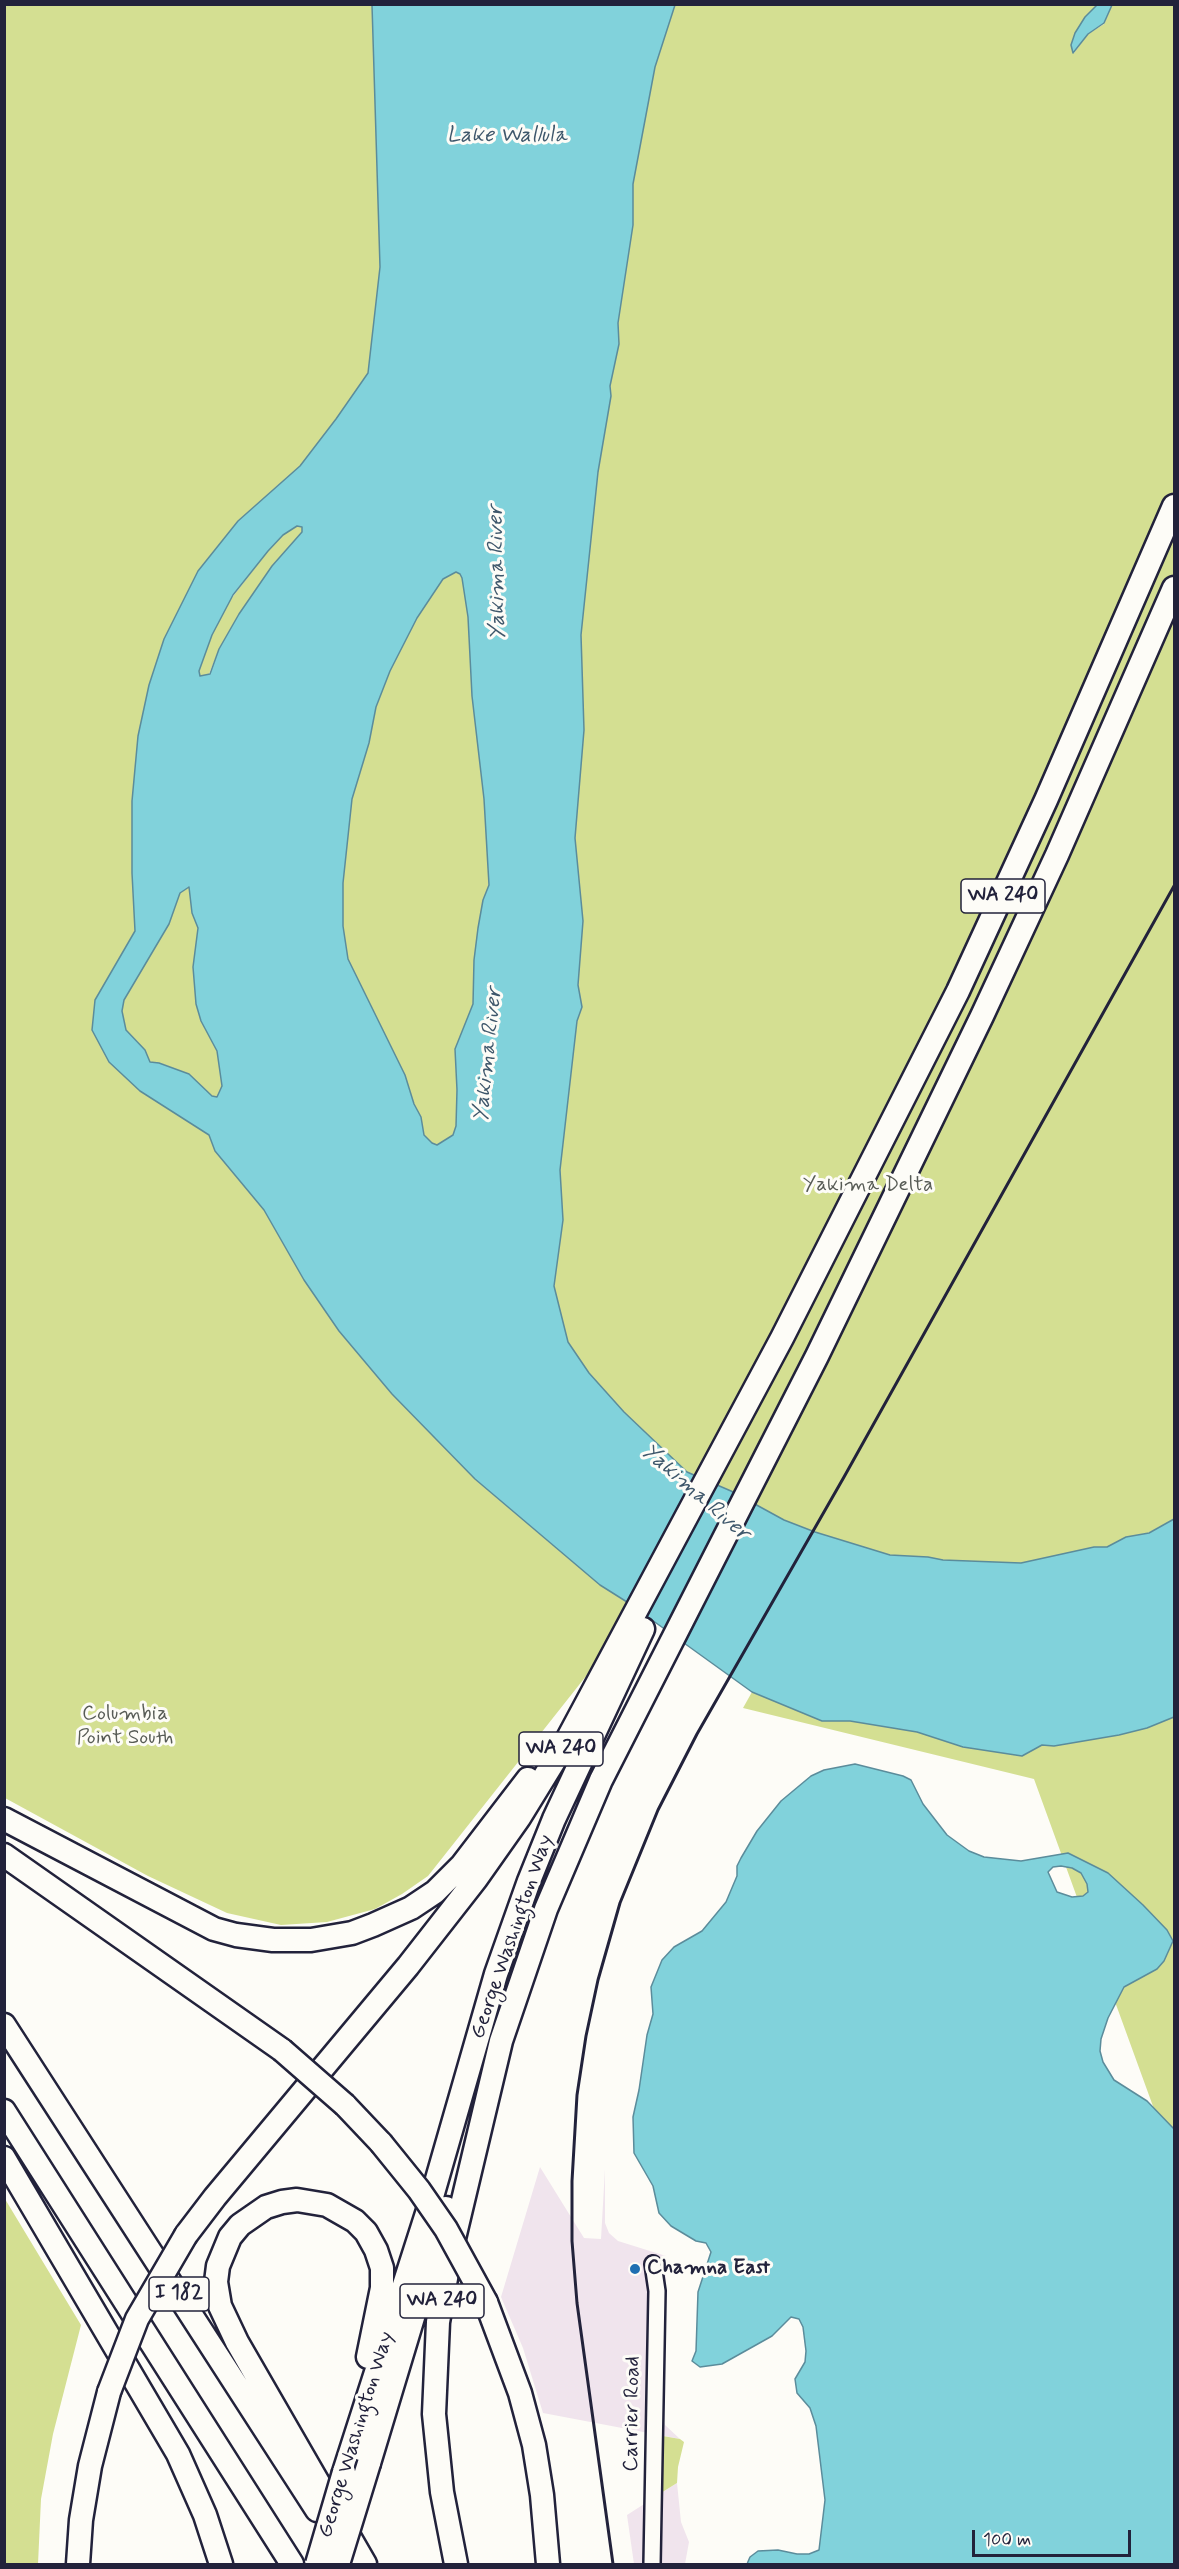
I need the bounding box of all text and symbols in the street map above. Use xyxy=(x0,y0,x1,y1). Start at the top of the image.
water label: Lake Wallula xyxy=(447,123,567,149)
water label: Yakima River xyxy=(484,505,512,641)
road number: WA 240 xyxy=(961,879,1045,913)
water label: Yakima River xyxy=(469,987,509,1123)
park label: Yakima Delta xyxy=(803,1173,933,1199)
water label: Yakima River xyxy=(635,1439,755,1547)
park label: Columbia Point South xyxy=(77,1702,173,1752)
road number: WA 240 xyxy=(519,1732,603,1766)
street label: George Washington Way xyxy=(466,1832,560,2042)
place label: Chamna East xyxy=(647,2256,770,2282)
marker: Chamna East xyxy=(628,2262,642,2276)
road number: I 182 xyxy=(149,2277,209,2311)
road number: WA 240 xyxy=(400,2284,484,2318)
street label: George Washington Way xyxy=(314,2329,400,2541)
street label: Carrier Road xyxy=(619,2356,647,2472)
scale bar xyxy=(975,2518,1134,2556)
text: 100 m xyxy=(983,2528,1031,2552)

